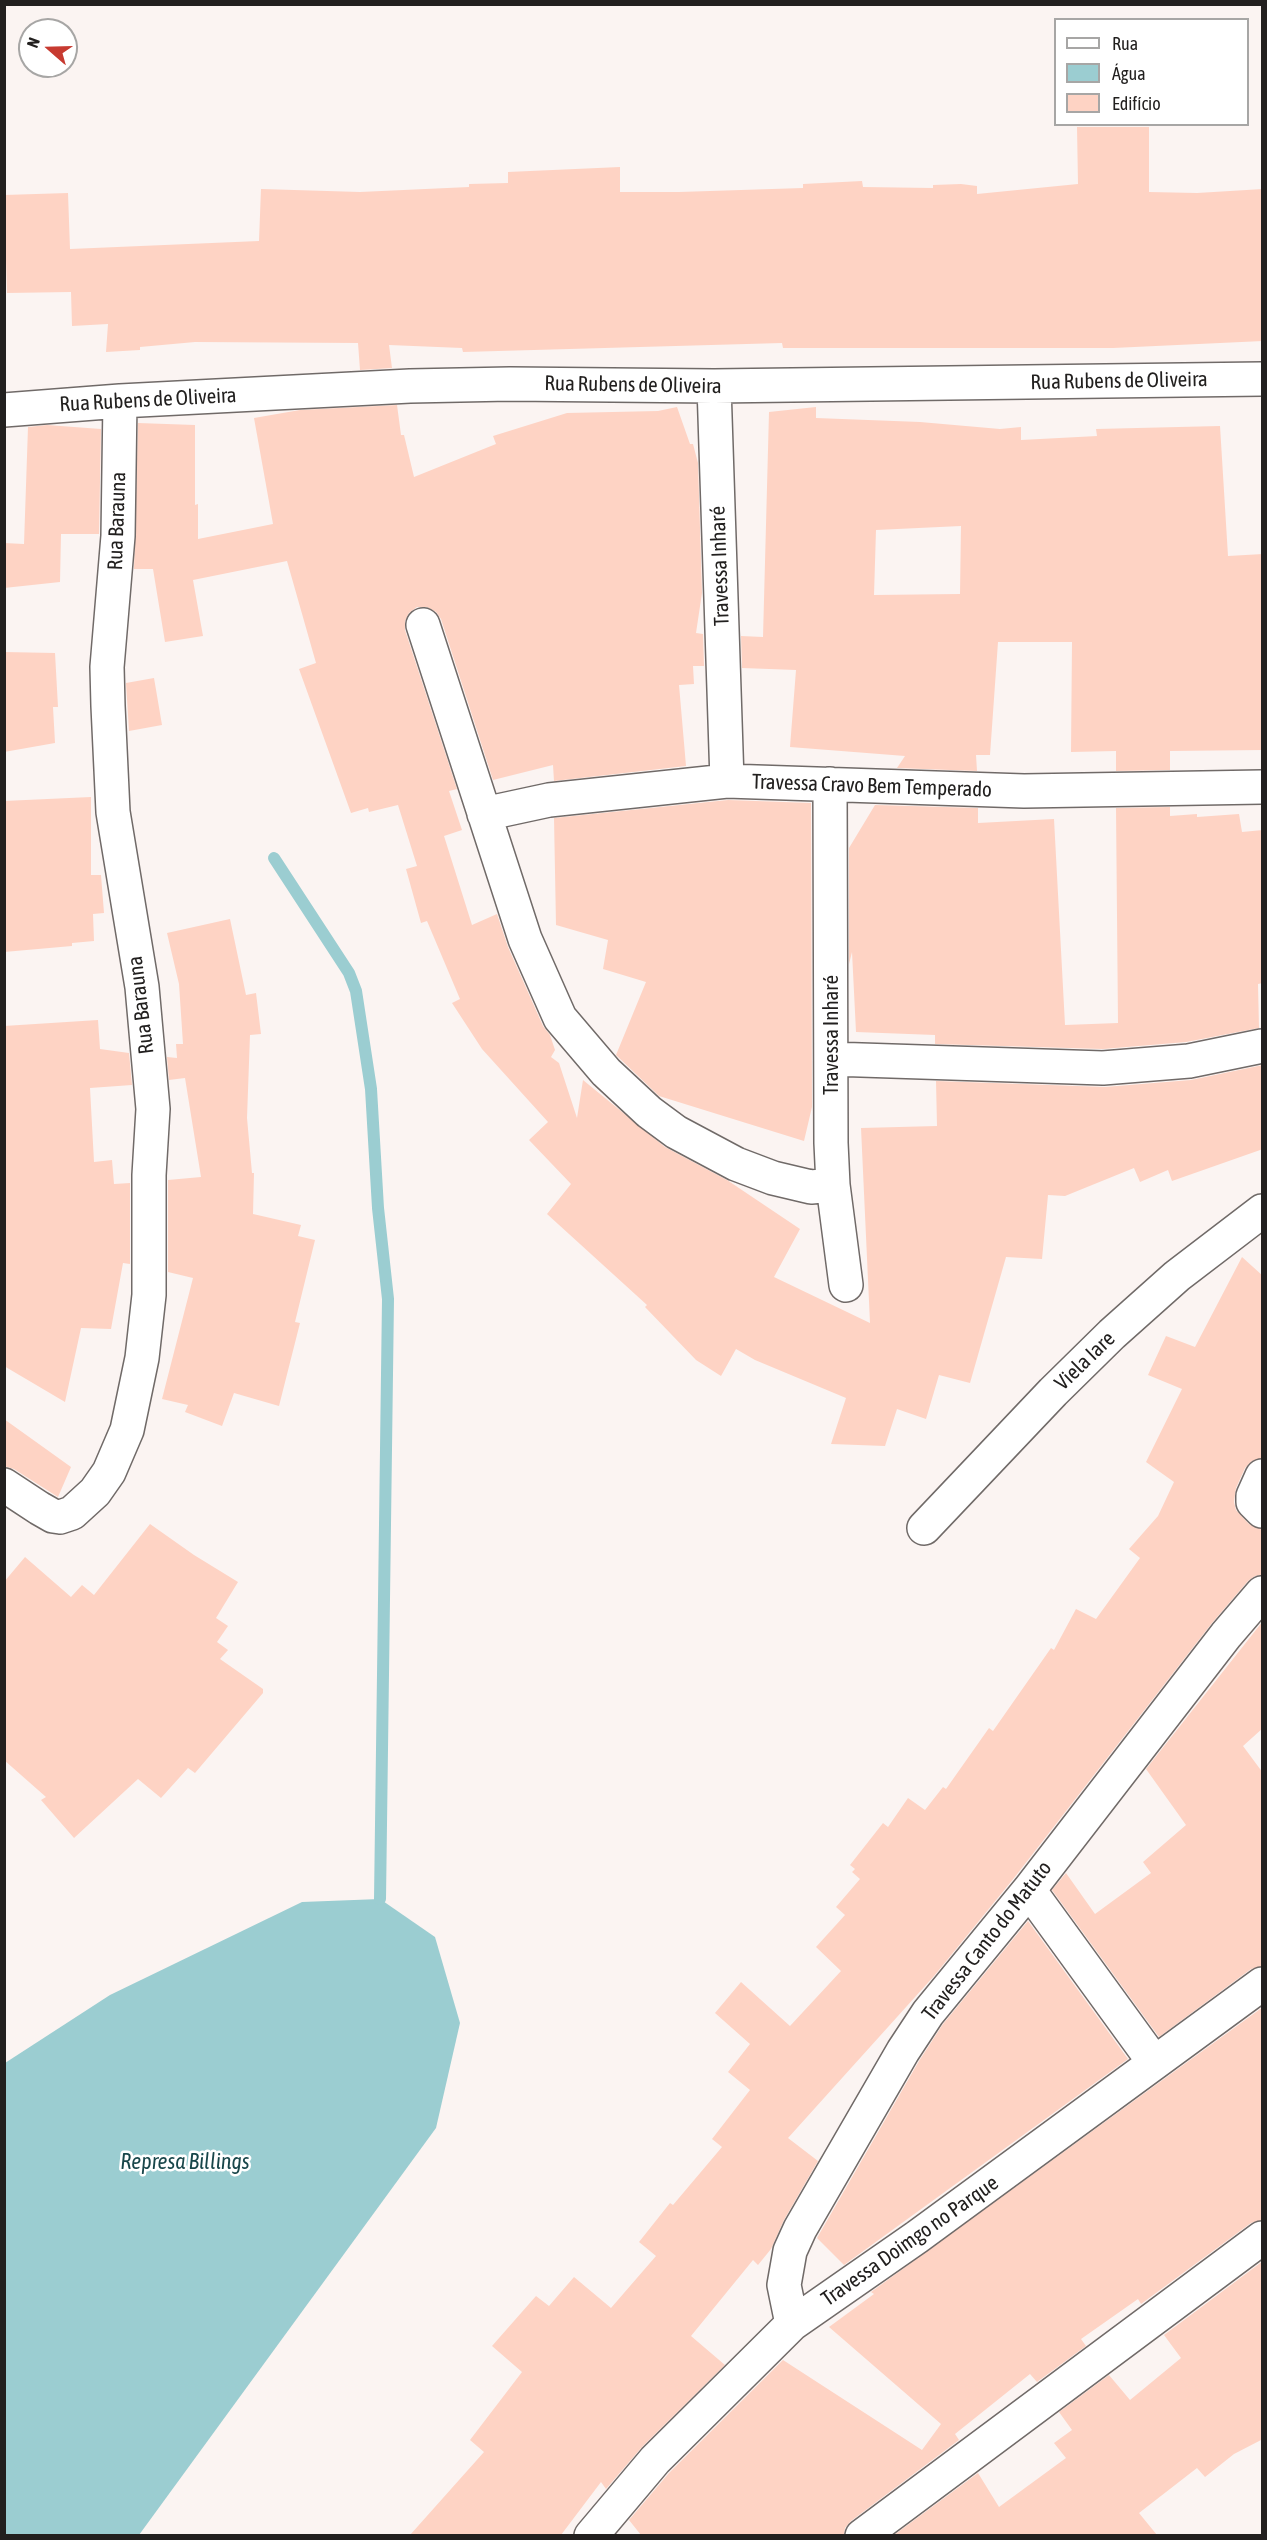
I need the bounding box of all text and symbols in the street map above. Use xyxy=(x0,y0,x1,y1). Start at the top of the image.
north arrow xyxy=(18,18,78,78)
legend xyxy=(1054,18,1249,126)
text: Rua xyxy=(1112,33,1138,54)
text: N xyxy=(23,35,43,50)
text: Água xyxy=(1112,63,1146,84)
text: Edifício xyxy=(1112,93,1161,114)
street label: Rua Rubens de Oliveira xyxy=(1030,367,1208,395)
street label: Rua Rubens de Oliveira xyxy=(544,371,722,399)
street label: Rua Rubens de Oliveira xyxy=(59,383,237,417)
street label: Rua Barauna xyxy=(103,471,131,571)
street label: Travessa Inharé xyxy=(705,506,735,626)
street label: Travessa Cravo Bem Temperado xyxy=(752,769,992,803)
street label: Rua Barauna xyxy=(122,955,160,1055)
street label: Travessa Inharé xyxy=(818,975,844,1095)
street label: Viela Iare xyxy=(1050,1326,1120,1396)
street label: Travessa Canto do Matuto xyxy=(917,1856,1057,2026)
water label: Represa Billings xyxy=(120,2149,250,2175)
street label: Travessa Doimgo no Parque xyxy=(817,2170,1003,2312)

